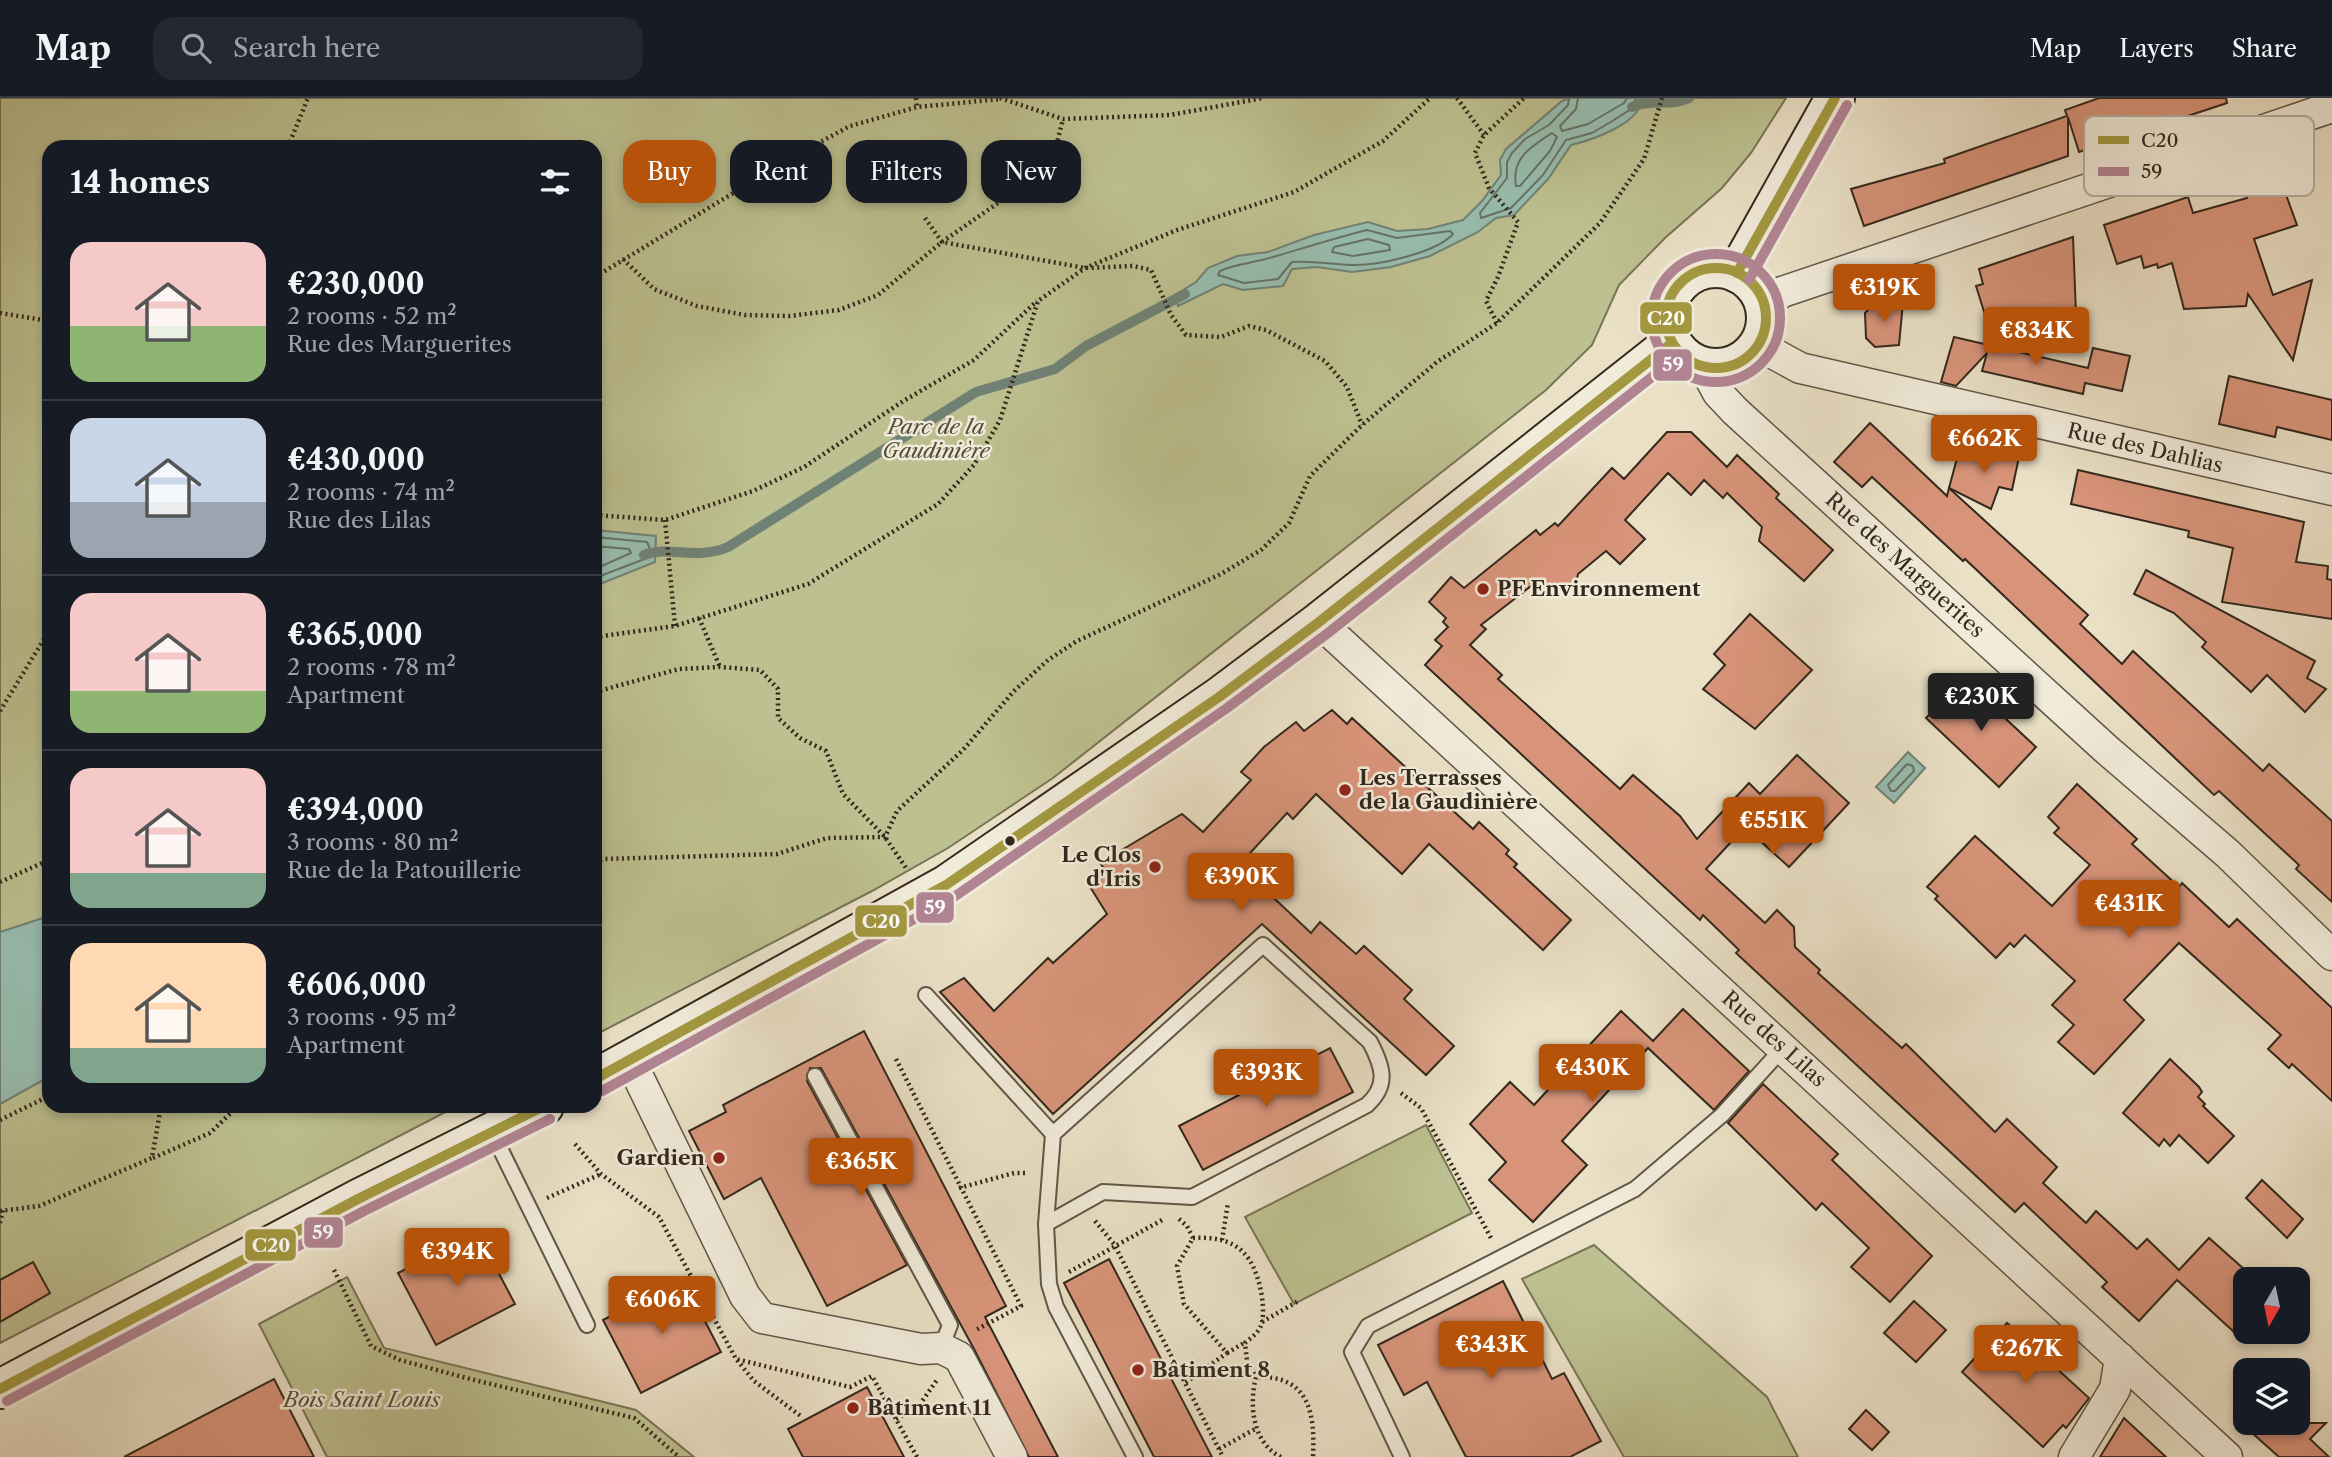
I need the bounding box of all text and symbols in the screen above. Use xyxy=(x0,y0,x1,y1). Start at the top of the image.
search box xyxy=(153,17,643,80)
text: Map xyxy=(35,28,111,69)
icon: search xyxy=(177,29,215,67)
text: Search here xyxy=(233,32,380,64)
text: Map xyxy=(2030,34,2081,63)
text: Layers xyxy=(2119,34,2194,63)
text: Share xyxy=(2232,34,2297,63)
legend xyxy=(2084,116,2314,196)
text: C20 xyxy=(2141,129,2179,152)
chip: Buy xyxy=(623,140,716,203)
chip: Rent xyxy=(730,140,832,203)
chip: Filters xyxy=(846,140,967,203)
chip: New xyxy=(981,140,1081,203)
text: 59 xyxy=(2141,160,2162,183)
icon: filters xyxy=(536,163,574,201)
text: 14 homes xyxy=(70,164,210,201)
pin: €319K xyxy=(1835,264,1933,324)
text: €230,000 xyxy=(287,265,425,302)
icon: home xyxy=(126,270,210,354)
text: €319K xyxy=(1849,273,1919,301)
line badge: C20 xyxy=(1639,301,1693,335)
text: 2 rooms · 52 m² xyxy=(287,302,457,330)
text: C20 xyxy=(1647,307,1685,330)
pin: €834K xyxy=(1987,308,2085,367)
text: €834K xyxy=(1999,316,2073,344)
text: Rue des Marguerites xyxy=(287,330,512,358)
line badge: 59 xyxy=(1652,348,1693,382)
text: 59 xyxy=(1662,353,1684,376)
park label: Parc de la Gaudinière xyxy=(882,414,991,463)
pin: €662K xyxy=(1935,416,2033,475)
street label: Rue des Dahlias xyxy=(2065,417,2225,478)
text: €662K xyxy=(1947,424,2021,452)
text: €430,000 xyxy=(287,441,425,478)
icon: home xyxy=(126,446,210,530)
text: 2 rooms · 74 m² xyxy=(287,478,455,506)
street label: Rue des Marguerites xyxy=(1821,487,1990,643)
text: Rue des Lilas xyxy=(287,506,431,534)
place label: PF Environnement xyxy=(1497,576,1701,601)
marker: PF Environnement xyxy=(1475,581,1491,597)
text: €365,000 xyxy=(287,616,423,653)
icon: home xyxy=(126,621,210,705)
text: 2 rooms · 78 m² xyxy=(287,653,456,681)
pin: €230K xyxy=(1932,674,2030,733)
text: Apartment xyxy=(287,681,405,709)
text: €230K xyxy=(1944,682,2018,710)
place label: Les Terrasses de la Gaudinière xyxy=(1359,765,1538,814)
marker: Les Terrasses de la Gaudinière xyxy=(1337,782,1353,798)
text: €394,000 xyxy=(287,791,424,828)
icon: home xyxy=(126,796,210,880)
pin: €551K xyxy=(1724,798,1822,857)
text: €551K xyxy=(1739,806,1807,834)
text: 3 rooms · 80 m² xyxy=(287,828,459,856)
unlabelled marker xyxy=(1003,834,1017,848)
place label: Le Clos d'Iris xyxy=(1061,842,1141,891)
pin: €390K xyxy=(1192,854,1290,913)
text: Rue de la Patouillerie xyxy=(287,856,521,884)
marker: Le Clos d'Iris xyxy=(1147,859,1163,875)
text: €390K xyxy=(1204,862,1278,890)
pin: €431K xyxy=(2080,880,2178,940)
text: €431K xyxy=(2094,889,2164,917)
line badge: 59 xyxy=(915,891,955,924)
text: 59 xyxy=(924,896,946,919)
line badge: C20 xyxy=(854,904,908,938)
text: C20 xyxy=(862,910,900,933)
text: €606,000 xyxy=(287,966,426,1003)
icon: home xyxy=(126,971,210,1055)
street label: Rue des Lilas xyxy=(1717,985,1832,1092)
text: 3 rooms · 95 m² xyxy=(287,1003,456,1031)
text: Apartment xyxy=(287,1031,405,1059)
pin: €430K xyxy=(1543,1044,1641,1104)
pin: €393K xyxy=(1217,1049,1315,1109)
text: €430K xyxy=(1555,1053,1629,1081)
text: €393K xyxy=(1230,1058,1302,1086)
pin: €365K xyxy=(812,1138,910,1198)
place label: Gardien xyxy=(617,1145,706,1170)
text: €365K xyxy=(825,1147,897,1175)
marker: Gardien xyxy=(711,1150,727,1166)
line badge: 59 xyxy=(303,1216,344,1249)
text: 59 xyxy=(312,1221,334,1244)
line badge: C20 xyxy=(244,1228,297,1262)
pin: €394K xyxy=(408,1228,506,1288)
text: C20 xyxy=(252,1234,290,1257)
text: €394K xyxy=(420,1237,494,1265)
north arrow xyxy=(2233,1267,2310,1344)
map controls xyxy=(2233,1267,2310,1435)
pin: €606K xyxy=(613,1276,711,1336)
text: €606K xyxy=(624,1285,700,1313)
pin: €343K xyxy=(1442,1322,1540,1381)
pin: €267K xyxy=(1977,1326,2075,1385)
text: €343K xyxy=(1455,1330,1527,1358)
text: €267K xyxy=(1990,1334,2062,1362)
place label: Bâtiment 8 xyxy=(1152,1357,1270,1382)
button: layers xyxy=(2233,1358,2310,1435)
marker: Bâtiment 8 xyxy=(1130,1362,1146,1378)
park label: Bois Saint Louis xyxy=(281,1387,441,1412)
place label: Bâtiment 11 xyxy=(867,1395,992,1420)
marker: Bâtiment 11 xyxy=(845,1400,861,1416)

